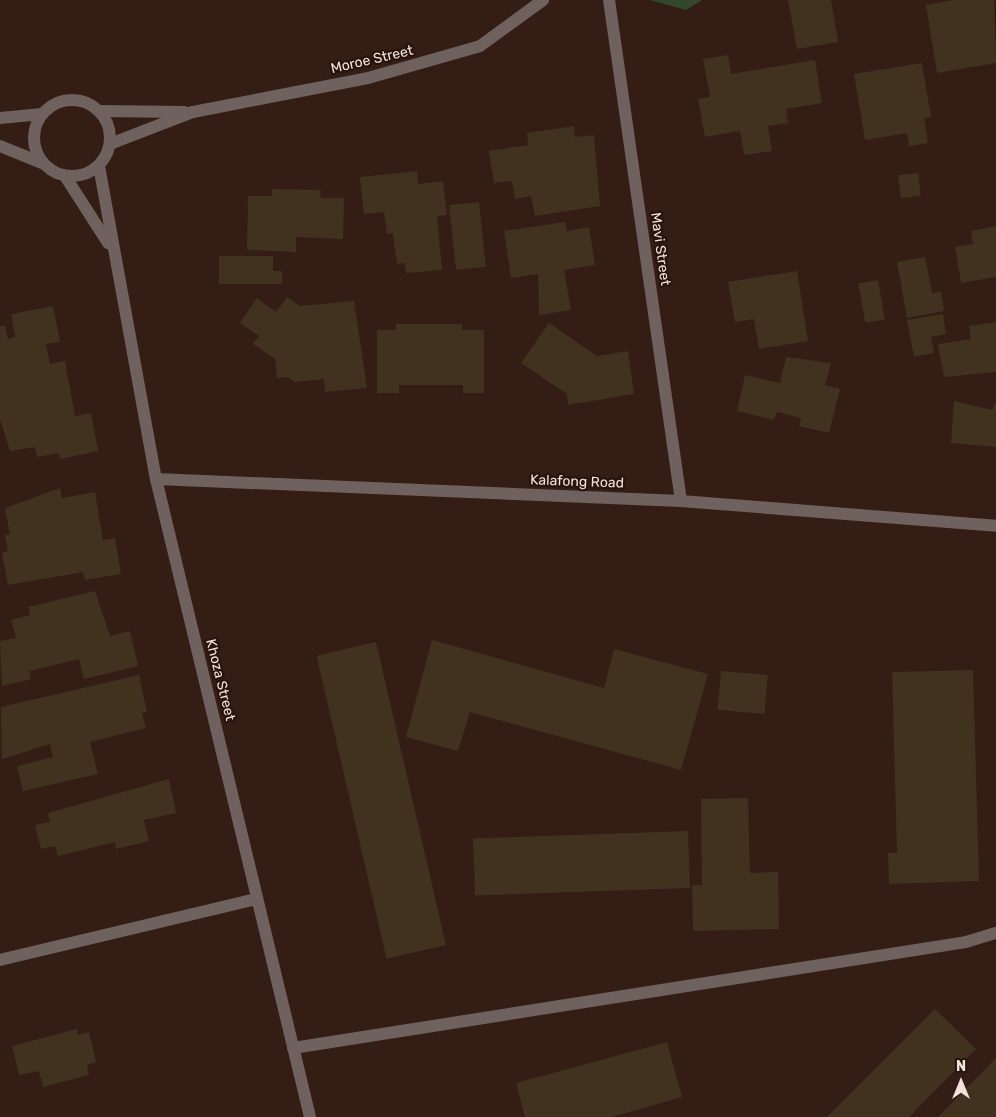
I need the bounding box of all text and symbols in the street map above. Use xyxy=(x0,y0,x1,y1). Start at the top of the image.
street label: Moroe Street xyxy=(329,42,415,78)
street label: Mavi Street xyxy=(647,211,673,287)
street label: Kalafong Road xyxy=(530,472,624,492)
street label: Khoza Street xyxy=(202,637,238,723)
north arrow xyxy=(936,1057,986,1107)
text: N xyxy=(956,1058,966,1075)

